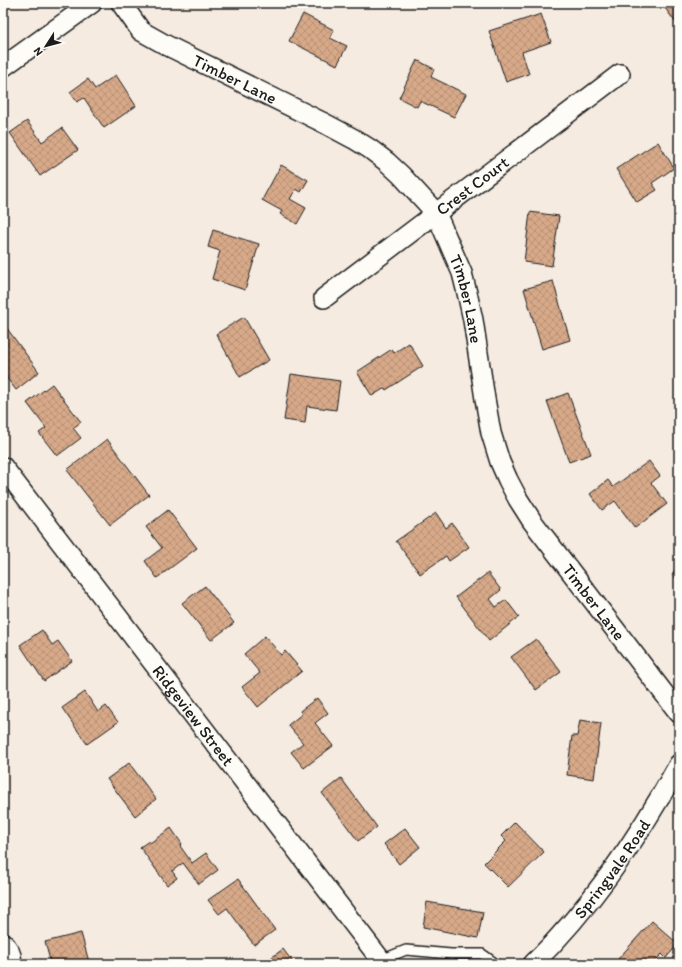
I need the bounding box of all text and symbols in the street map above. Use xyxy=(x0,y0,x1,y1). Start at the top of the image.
north arrow xyxy=(26,26,66,66)
text: N xyxy=(31,45,46,58)
street label: Timber Lane xyxy=(190,50,280,108)
street label: Crest Court xyxy=(432,152,513,220)
street label: Timber Lane xyxy=(445,251,486,345)
street label: Timber Lane xyxy=(558,560,630,644)
street label: Ridgeview Street xyxy=(148,661,238,770)
street label: Springvale Road xyxy=(570,815,655,922)

